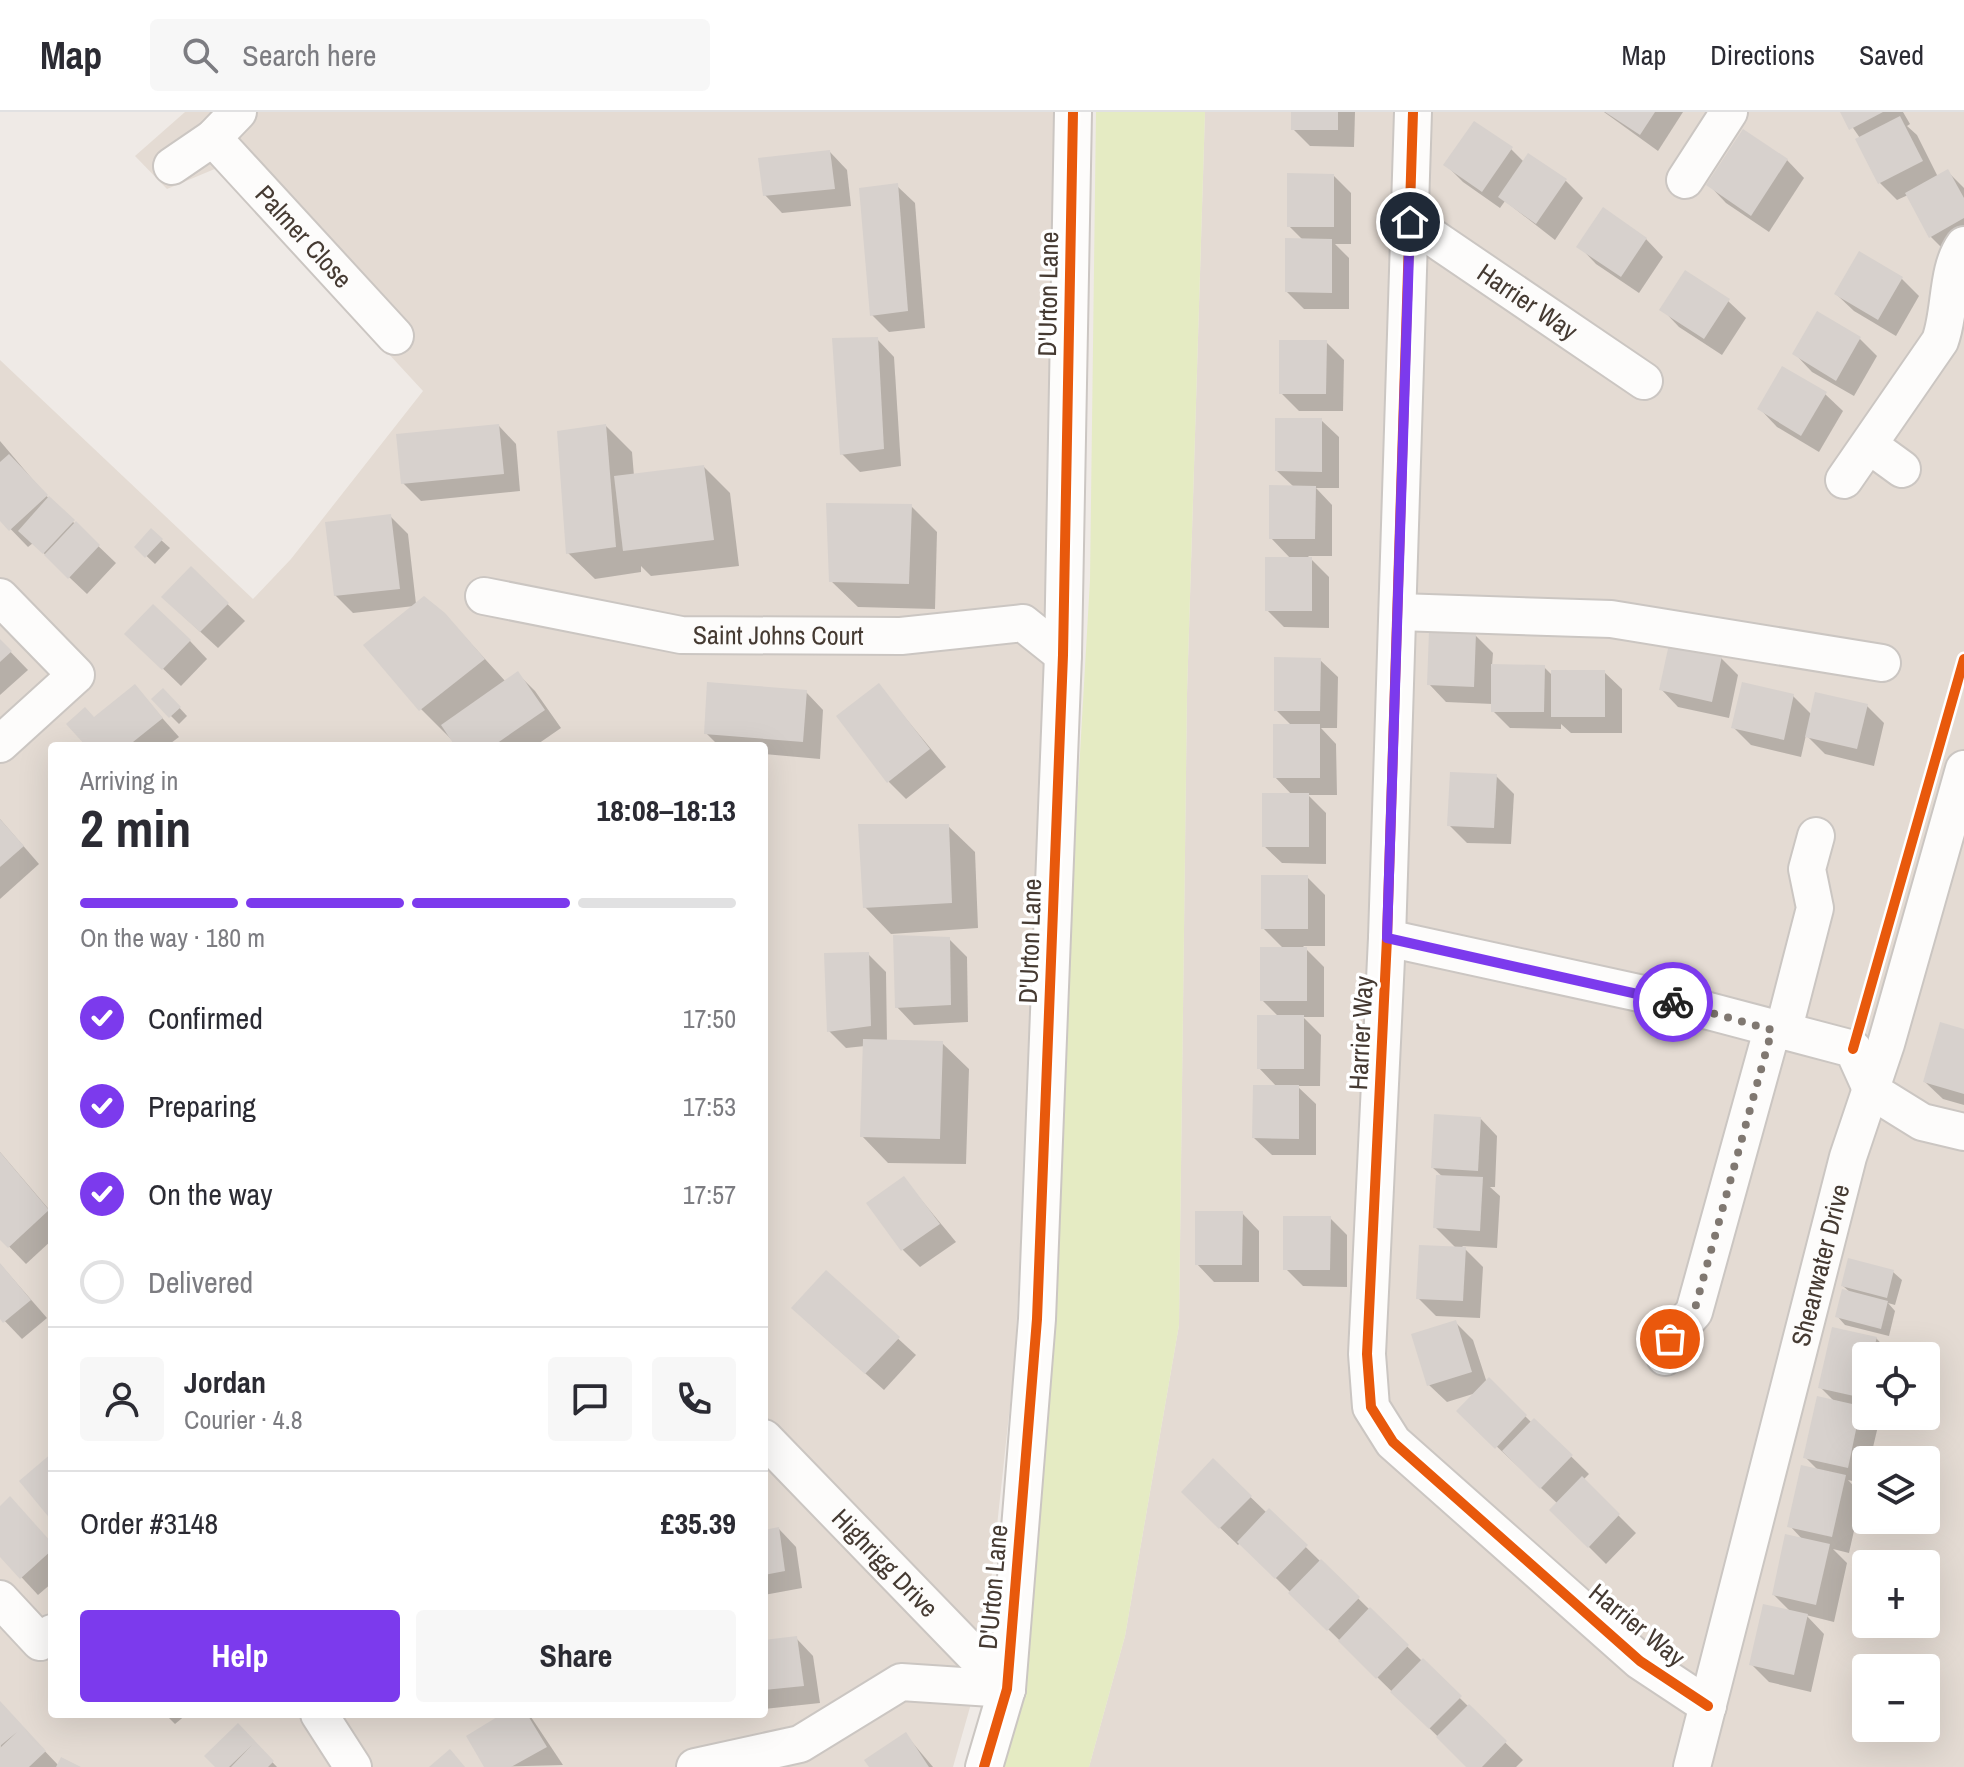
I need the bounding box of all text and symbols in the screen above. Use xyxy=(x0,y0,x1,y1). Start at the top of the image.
search box xyxy=(150,19,710,91)
text: Map xyxy=(40,30,102,81)
icon: search xyxy=(178,33,222,77)
text: Search here xyxy=(242,35,376,75)
text: Map xyxy=(1622,36,1666,74)
text: Directions xyxy=(1710,36,1815,74)
text: Saved xyxy=(1859,36,1924,74)
street label: Palmer Close xyxy=(248,177,360,295)
pin xyxy=(1376,188,1444,256)
icon: home xyxy=(1388,200,1432,244)
street label: D'Urton Lane xyxy=(1029,231,1066,357)
street label: Harrier Way xyxy=(1471,255,1585,348)
street label: Saint Johns Court xyxy=(693,617,864,653)
text: Arriving in xyxy=(80,763,178,798)
text: 18:08–18:13 xyxy=(597,790,736,830)
text: 2 min xyxy=(80,793,191,863)
street label: D'Urton Lane xyxy=(1010,878,1049,1004)
text: On the way · 180 m xyxy=(80,920,265,955)
courier xyxy=(1633,962,1713,1042)
street label: Harrier Way xyxy=(1340,975,1381,1091)
icon: bike xyxy=(1651,980,1695,1024)
icon: check xyxy=(80,996,124,1040)
text: Confirmed xyxy=(148,998,263,1038)
text: 17:50 xyxy=(683,1001,736,1036)
icon: check xyxy=(80,1084,124,1128)
text: Preparing xyxy=(148,1086,256,1126)
text: 17:53 xyxy=(683,1089,736,1124)
icon: check xyxy=(80,1172,124,1216)
text: On the way xyxy=(148,1174,272,1214)
text: 17:57 xyxy=(683,1177,736,1212)
street label: Shearwater Drive xyxy=(1782,1180,1857,1350)
text: Delivered xyxy=(148,1262,253,1302)
pin xyxy=(1636,1305,1704,1373)
icon: bag xyxy=(1648,1317,1692,1361)
map controls xyxy=(1852,1342,1940,1742)
button: locate xyxy=(1852,1342,1940,1430)
button: person xyxy=(80,1357,164,1441)
button: chat xyxy=(548,1357,632,1441)
button: phone xyxy=(652,1357,736,1441)
text: Jordan xyxy=(184,1362,266,1402)
text: Courier · 4.8 xyxy=(184,1402,303,1437)
button: layers xyxy=(1852,1446,1940,1534)
street label: Highrigg Drive xyxy=(825,1501,946,1625)
text: Order #3148 xyxy=(80,1503,218,1543)
text: £35.39 xyxy=(661,1503,736,1543)
street label: D'Urton Lane xyxy=(970,1523,1015,1651)
button: + xyxy=(1852,1550,1940,1638)
street label: Harrier Way xyxy=(1582,1575,1693,1674)
button: Help xyxy=(80,1610,400,1702)
button: Share xyxy=(416,1610,736,1702)
button: − xyxy=(1852,1654,1940,1742)

